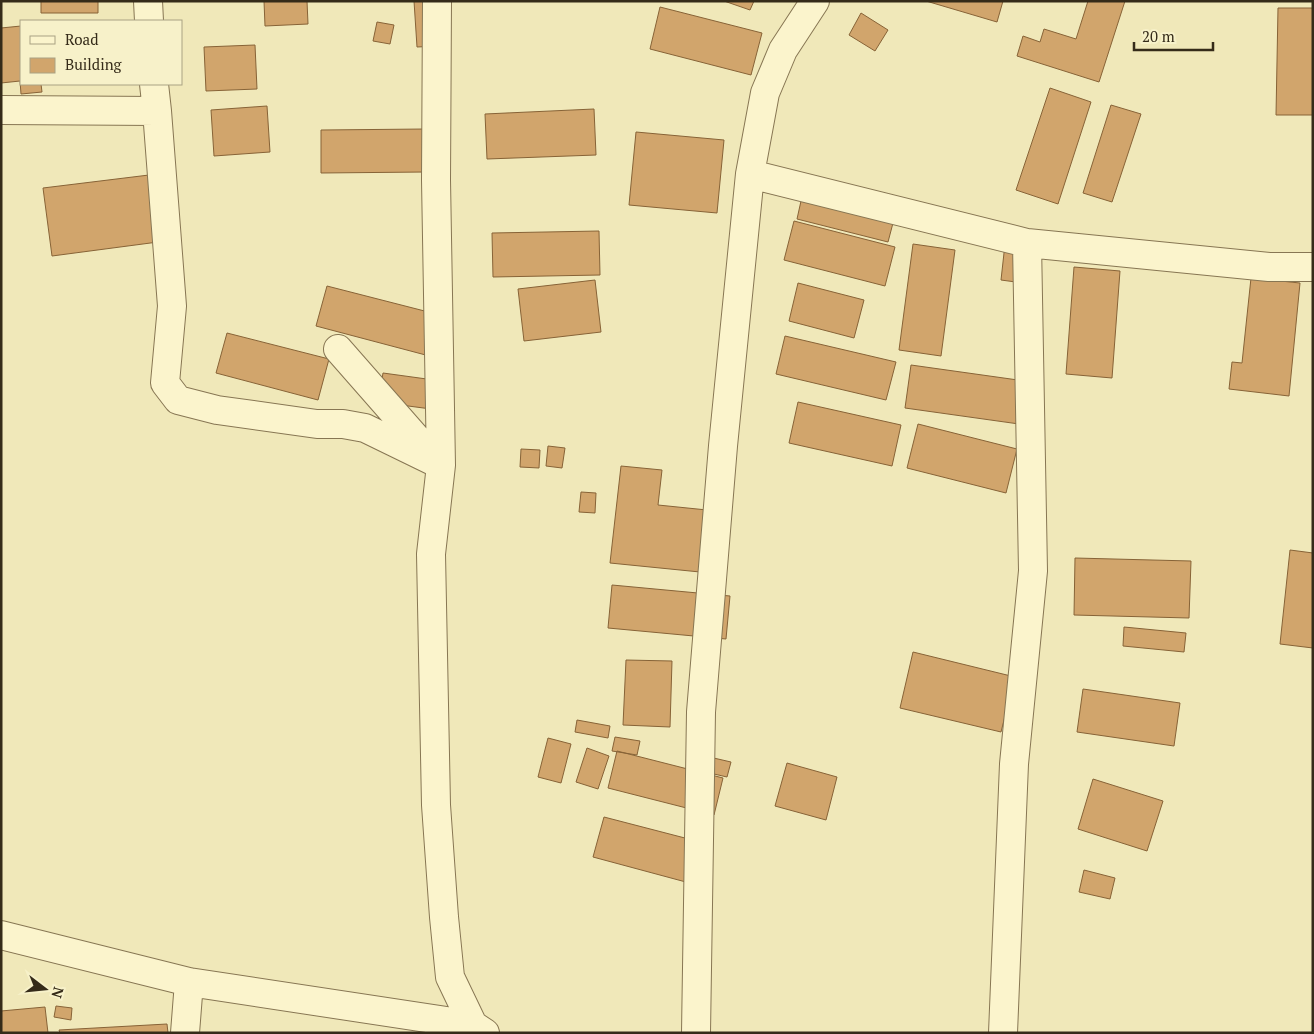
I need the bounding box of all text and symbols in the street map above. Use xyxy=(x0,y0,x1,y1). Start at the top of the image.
legend xyxy=(20,20,182,85)
scale bar xyxy=(1134,20,1213,52)
text: 20 m xyxy=(1142,26,1175,46)
text: Road xyxy=(65,29,98,49)
text: Building xyxy=(65,54,123,74)
north arrow xyxy=(20,964,70,1014)
text: N xyxy=(47,985,69,1001)

